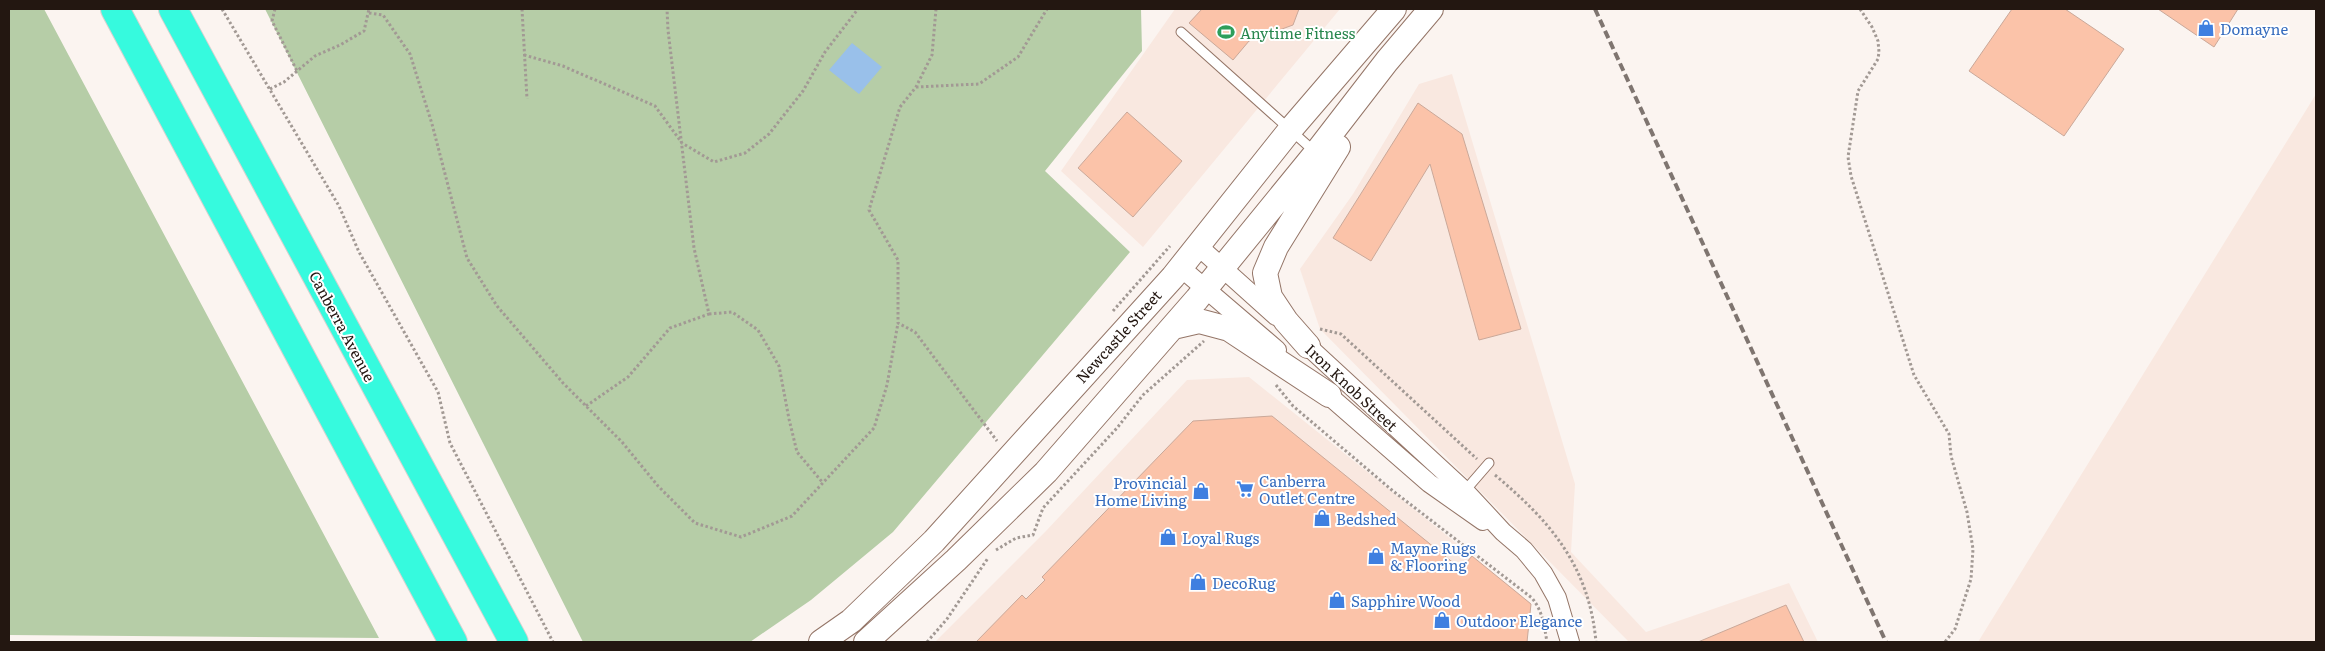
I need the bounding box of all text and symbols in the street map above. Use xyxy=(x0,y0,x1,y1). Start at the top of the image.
place label: Domayne xyxy=(2220,17,2288,40)
shop icon: Domayne xyxy=(2196,18,2216,38)
place label: Anytime Fitness xyxy=(1240,21,1355,44)
sports icon: Anytime Fitness xyxy=(1216,22,1236,42)
street label: Canberra Avenue xyxy=(304,267,382,386)
street label: Newcastle Street xyxy=(1070,284,1166,388)
street label: Iron Knob Street xyxy=(1301,338,1403,436)
place label: Canberra Outlet Centre xyxy=(1259,469,1355,509)
place label: Provincial Home Living xyxy=(1094,471,1188,511)
supermarket icon: Canberra Outlet Centre xyxy=(1235,479,1255,499)
shop icon: Provincial Home Living xyxy=(1191,481,1211,501)
place label: Bedshed xyxy=(1336,507,1396,530)
shop icon: Bedshed xyxy=(1312,508,1332,528)
place label: Loyal Rugs xyxy=(1182,526,1259,549)
shop icon: Loyal Rugs xyxy=(1158,527,1178,547)
place label: Mayne Rugs & Flooring xyxy=(1390,536,1476,576)
shop icon: Mayne Rugs & Flooring xyxy=(1366,546,1386,566)
place label: DecoRug xyxy=(1212,571,1276,594)
shop icon: DecoRug xyxy=(1188,572,1208,592)
place label: Sapphire Wood xyxy=(1351,589,1460,612)
shop icon: Sapphire Wood xyxy=(1327,590,1347,610)
place label: Outdoor Elegance xyxy=(1456,609,1583,632)
shop icon: Outdoor Elegance xyxy=(1432,610,1452,630)

